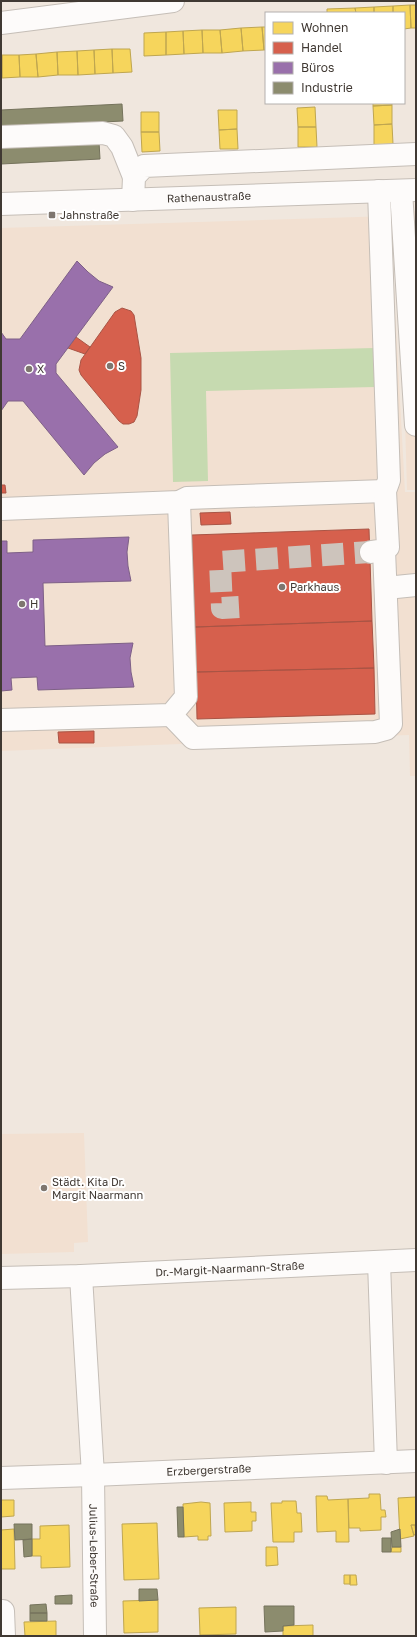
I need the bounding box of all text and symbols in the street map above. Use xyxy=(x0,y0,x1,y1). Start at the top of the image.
legend xyxy=(265,12,405,104)
text: Wohnen xyxy=(301,20,348,35)
text: Handel xyxy=(301,40,343,55)
text: Büros xyxy=(301,60,334,75)
text: Industrie xyxy=(301,80,353,95)
street label: Rathenaustraße xyxy=(167,189,251,204)
place label: Jahnstraße xyxy=(60,208,119,221)
marker: Jahnstraße xyxy=(47,210,57,220)
place label: S xyxy=(118,359,125,372)
marker: S xyxy=(105,361,115,371)
place label: X xyxy=(37,362,44,375)
marker: X xyxy=(24,364,34,374)
place label: Parkhaus xyxy=(290,580,339,593)
marker: Parkhaus xyxy=(277,582,287,592)
place label: H xyxy=(30,597,38,610)
marker: H xyxy=(17,599,27,609)
place label: Städt. Kita Dr. Margit Naarmann xyxy=(52,1175,143,1201)
marker: Städt. Kita Dr. Margit Naarmann xyxy=(39,1183,49,1193)
street label: Dr.-Margit-Naarmann-Straße xyxy=(155,1258,305,1278)
street label: Erzbergerstraße xyxy=(166,1461,252,1478)
street label: Julius-Leber-Straße xyxy=(87,1504,102,1608)

